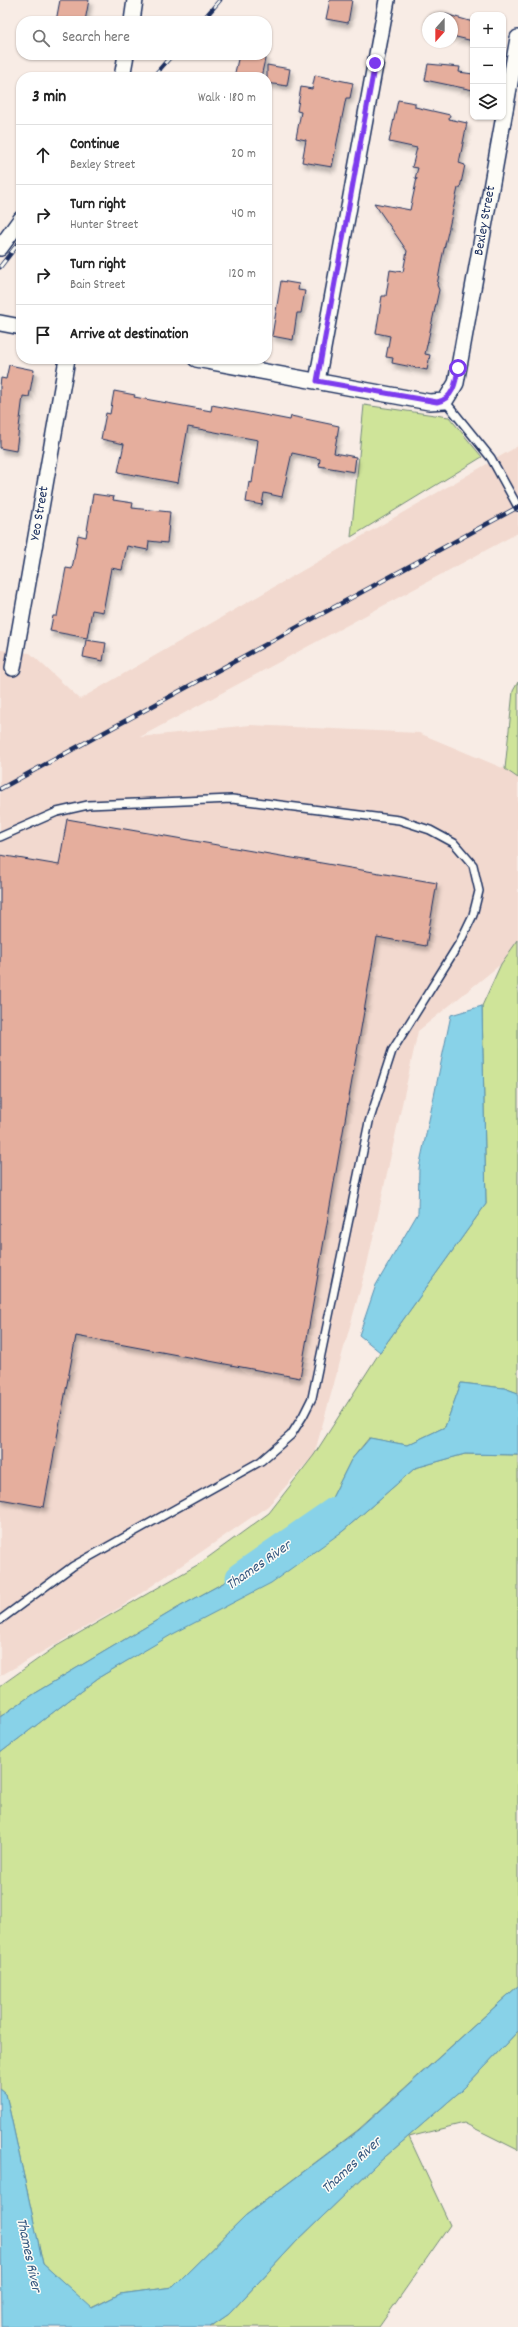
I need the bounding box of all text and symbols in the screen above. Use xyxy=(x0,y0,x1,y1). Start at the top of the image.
north arrow xyxy=(422,12,458,48)
map controls xyxy=(470,12,506,120)
button: + xyxy=(470,12,506,48)
search box xyxy=(16,16,272,60)
icon: search xyxy=(30,27,52,49)
text: Search here xyxy=(62,27,130,49)
button: − xyxy=(470,48,506,84)
route end xyxy=(366,54,384,72)
button: layers xyxy=(470,84,506,120)
text: 3 min xyxy=(32,86,66,110)
text: Walk · 180 m xyxy=(198,89,256,108)
text: Continue xyxy=(70,134,119,156)
icon: ahead xyxy=(32,144,54,166)
text: 20 m xyxy=(231,145,256,164)
text: Bexley Street xyxy=(70,156,135,175)
street label: Bexley Street xyxy=(469,184,501,257)
text: Turn right xyxy=(70,194,126,216)
icon: right xyxy=(32,204,54,226)
text: 40 m xyxy=(232,205,256,224)
text: Hunter Street xyxy=(70,216,138,235)
text: Turn right xyxy=(70,254,126,276)
icon: right xyxy=(32,264,54,286)
text: 120 m xyxy=(228,265,256,284)
text: Bain Street xyxy=(70,276,125,295)
icon: arrive xyxy=(32,324,54,346)
text: Arrive at destination xyxy=(70,324,188,346)
route start xyxy=(449,359,467,377)
street label: Yeo Street xyxy=(25,485,55,542)
water label: Thames River xyxy=(222,1535,297,1597)
water label: Thames River xyxy=(317,2131,388,2200)
water label: Thames River xyxy=(9,2216,47,2295)

